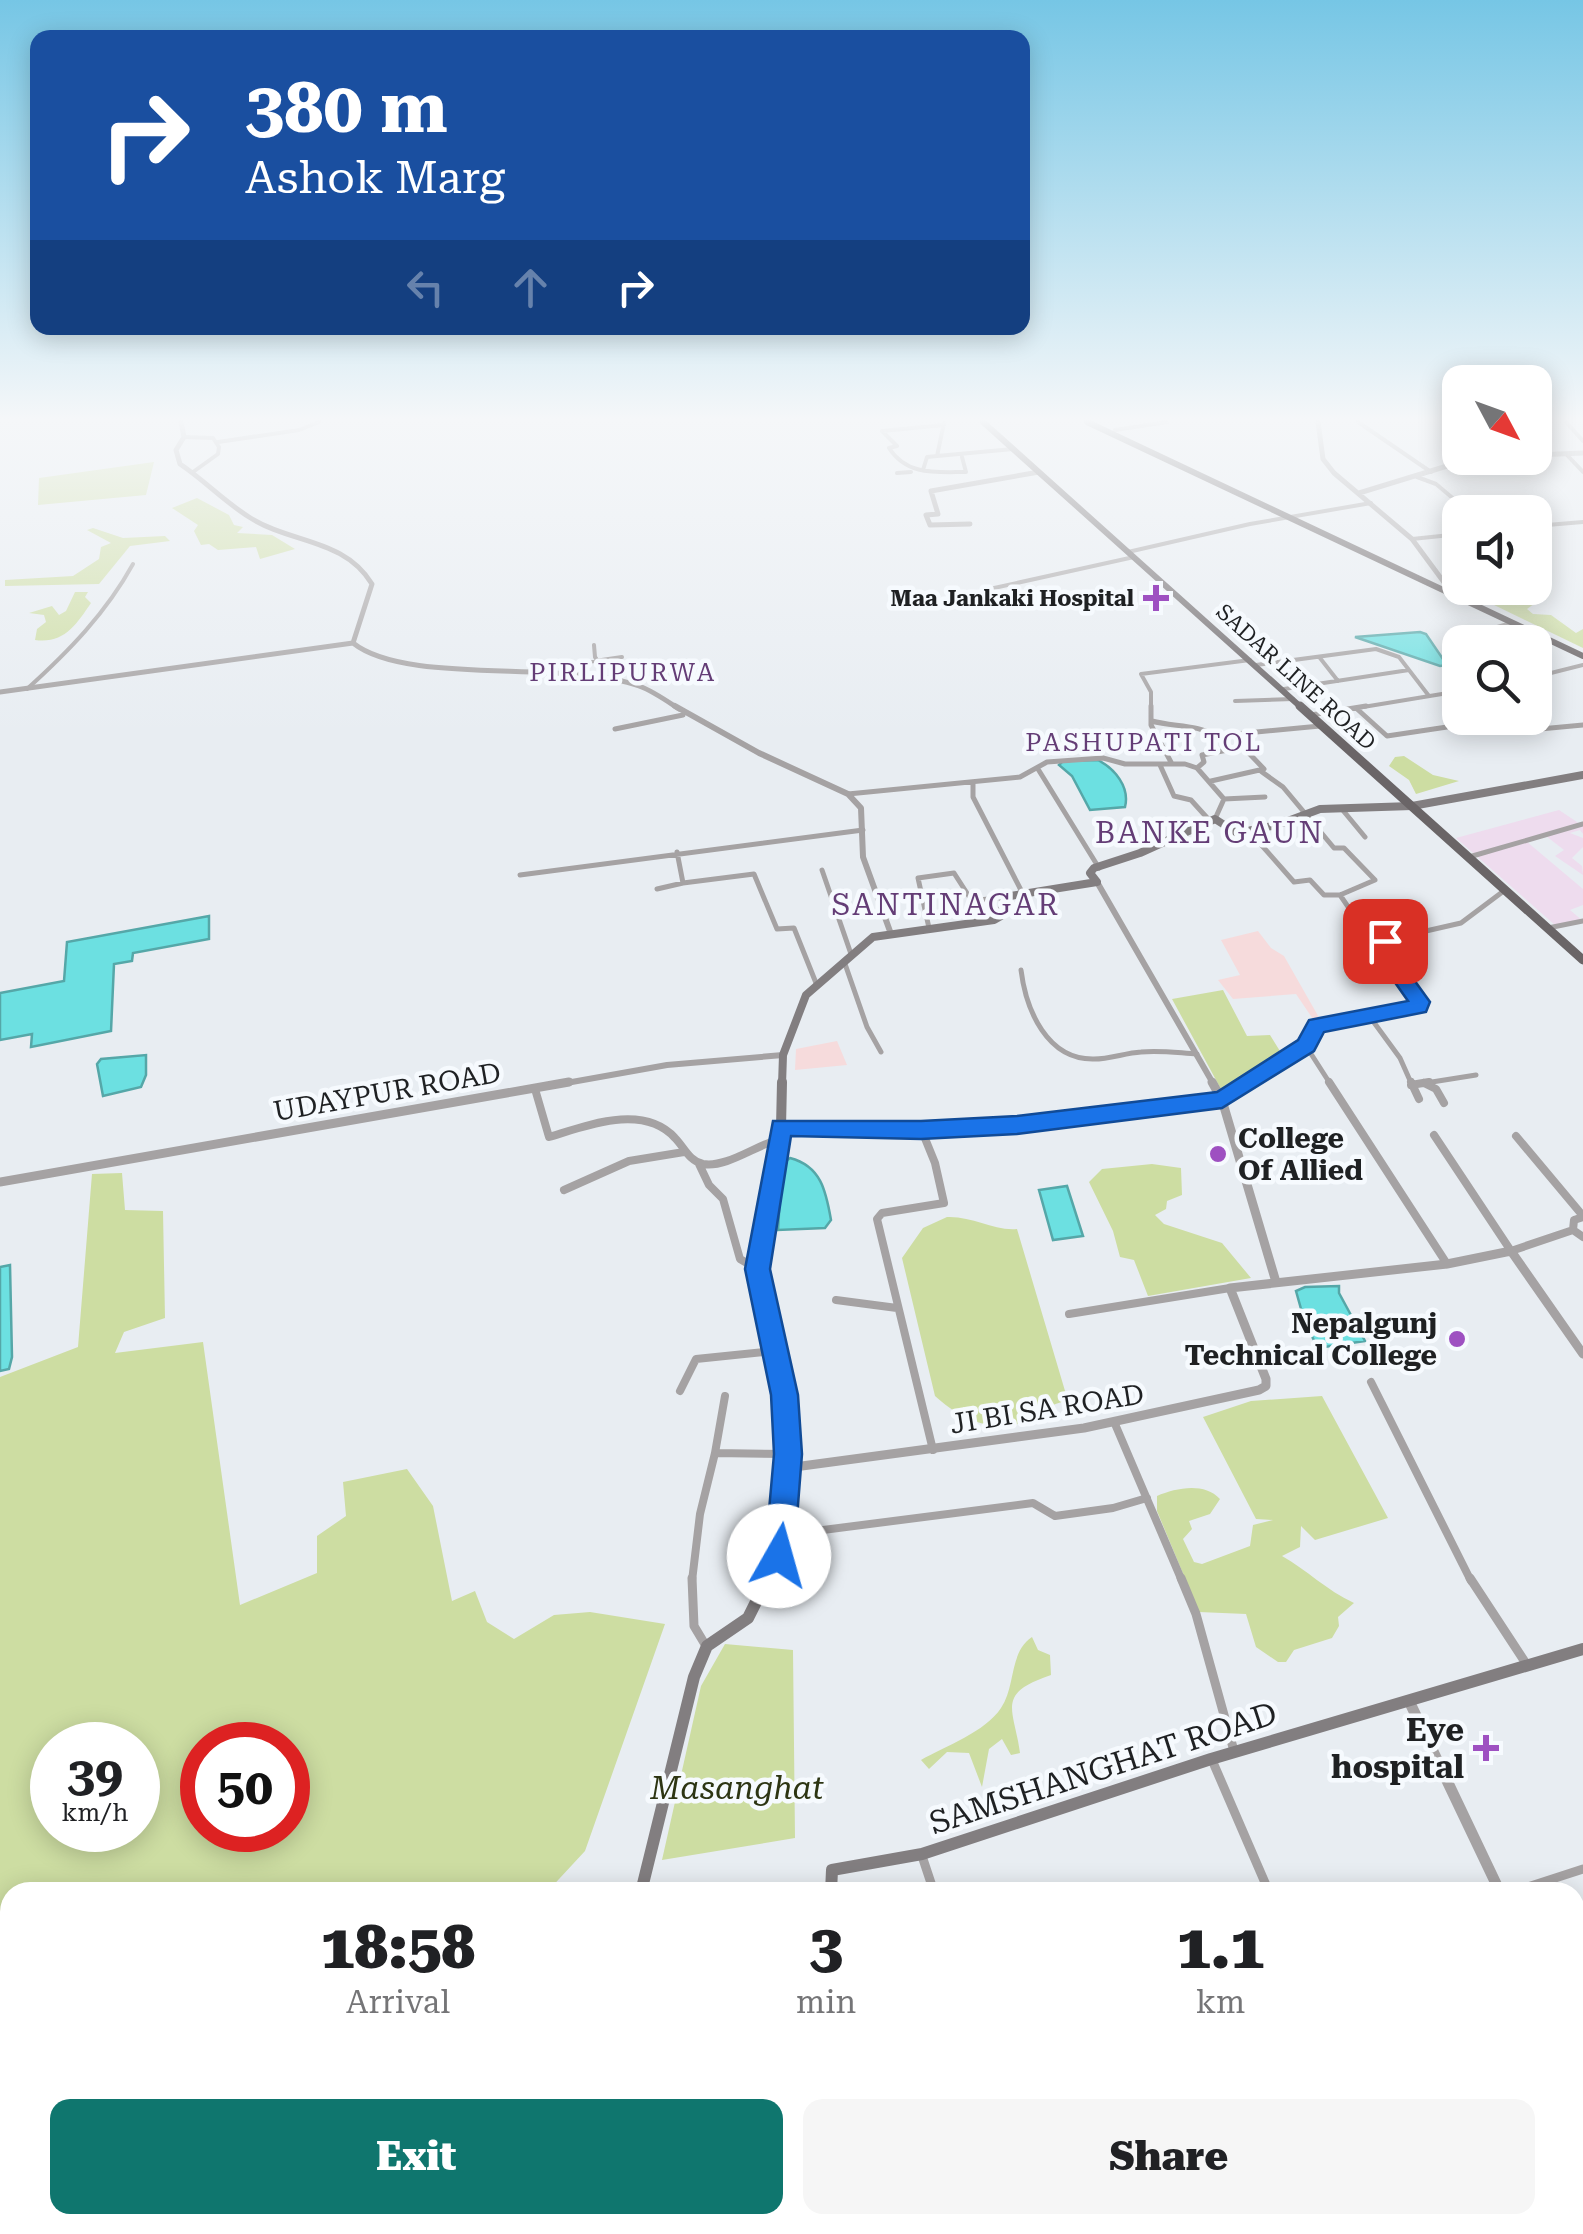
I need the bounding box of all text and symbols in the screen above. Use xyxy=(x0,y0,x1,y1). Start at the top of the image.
text: 380 m xyxy=(245,67,448,149)
icon: right xyxy=(80,70,210,200)
text: Ashok Marg xyxy=(245,151,505,204)
icon: left xyxy=(398,260,453,315)
icon: ahead xyxy=(503,260,558,315)
icon: right xyxy=(608,260,663,315)
north arrow xyxy=(1442,365,1552,475)
map controls xyxy=(1442,365,1552,735)
button: sound xyxy=(1442,495,1552,605)
marker: Maa Jankaki Hospital xyxy=(1143,585,1169,611)
place label: Maa Jankaki Hospital xyxy=(891,586,1134,611)
street label: SADAR LINE ROAD xyxy=(1211,599,1381,755)
button: search xyxy=(1442,625,1552,735)
district label: PIRLIPURWA xyxy=(529,658,717,687)
district label: PASHUPATI TOL xyxy=(1025,728,1263,757)
district label: BANKE GAUN xyxy=(1095,815,1325,850)
district label: SANTINAGAR xyxy=(831,887,1061,922)
pin xyxy=(1343,899,1428,984)
icon: arrive xyxy=(1358,914,1413,969)
street label: UDAYPUR ROAD xyxy=(271,1056,503,1128)
place label: College Of Allied xyxy=(1238,1122,1363,1187)
marker: College Of Allied xyxy=(1207,1143,1229,1165)
place label: Nepalgunj Technical College xyxy=(1185,1307,1437,1372)
marker: Nepalgunj Technical College xyxy=(1446,1328,1468,1350)
street label: JI BI SA ROAD xyxy=(948,1377,1146,1441)
position arrow xyxy=(727,1504,831,1608)
street label: SAMSHANGHAT ROAD xyxy=(924,1694,1282,1842)
place label: Eye hospital xyxy=(1331,1711,1464,1786)
speed limit sign: 50 xyxy=(180,1722,310,1852)
marker: Eye hospital xyxy=(1473,1735,1499,1761)
text: 39 xyxy=(67,1746,123,1804)
park label: Masanghat xyxy=(649,1769,824,1807)
text: km/h xyxy=(62,1798,128,1827)
text: 18:58 xyxy=(321,1912,475,1983)
text: 3 xyxy=(809,1912,843,1983)
text: 1.1 xyxy=(1177,1912,1264,1983)
text: Arrival xyxy=(346,1983,450,2021)
text: min xyxy=(796,1983,856,2021)
text: km xyxy=(1196,1983,1245,2021)
button: Exit xyxy=(50,2099,783,2214)
button: Share xyxy=(803,2099,1535,2214)

